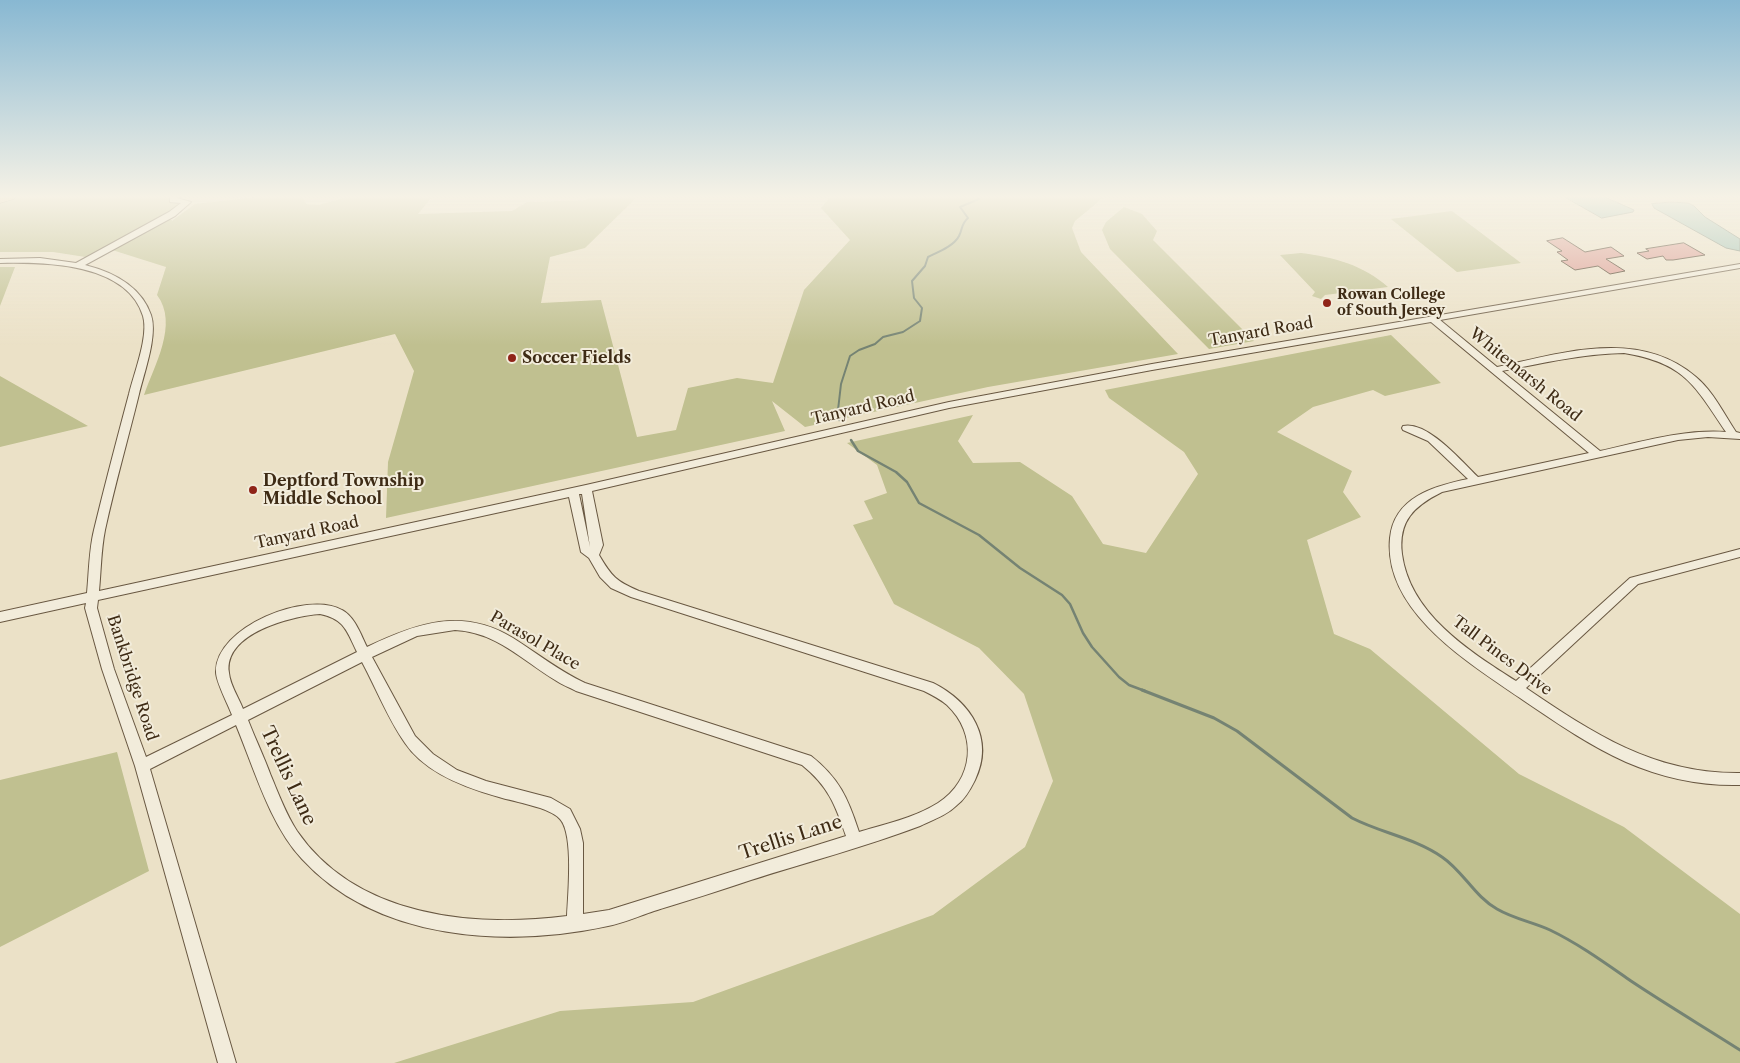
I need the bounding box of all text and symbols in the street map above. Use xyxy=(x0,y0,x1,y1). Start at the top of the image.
place label: Rowan College of South Jersey xyxy=(1337,287,1445,320)
marker: Rowan College of South Jersey xyxy=(1321,297,1333,309)
street label: Tanyard Road xyxy=(1207,313,1315,351)
street label: Whitemarsh Road xyxy=(1465,324,1585,426)
place label: Soccer Fields xyxy=(522,348,631,368)
marker: Soccer Fields xyxy=(506,352,518,364)
street label: Tanyard Road xyxy=(809,387,917,429)
place label: Deptford Township Middle School xyxy=(263,471,424,509)
marker: Deptford Township Middle School xyxy=(247,484,259,496)
street label: Tanyard Road xyxy=(253,513,361,553)
street label: Parasol Place xyxy=(487,607,583,675)
street label: Tall Pines Drive xyxy=(1448,612,1556,700)
street label: Bankbridge Road xyxy=(103,613,161,743)
street label: Trellis Lane xyxy=(255,723,321,829)
street label: Trellis Lane xyxy=(737,811,845,865)

